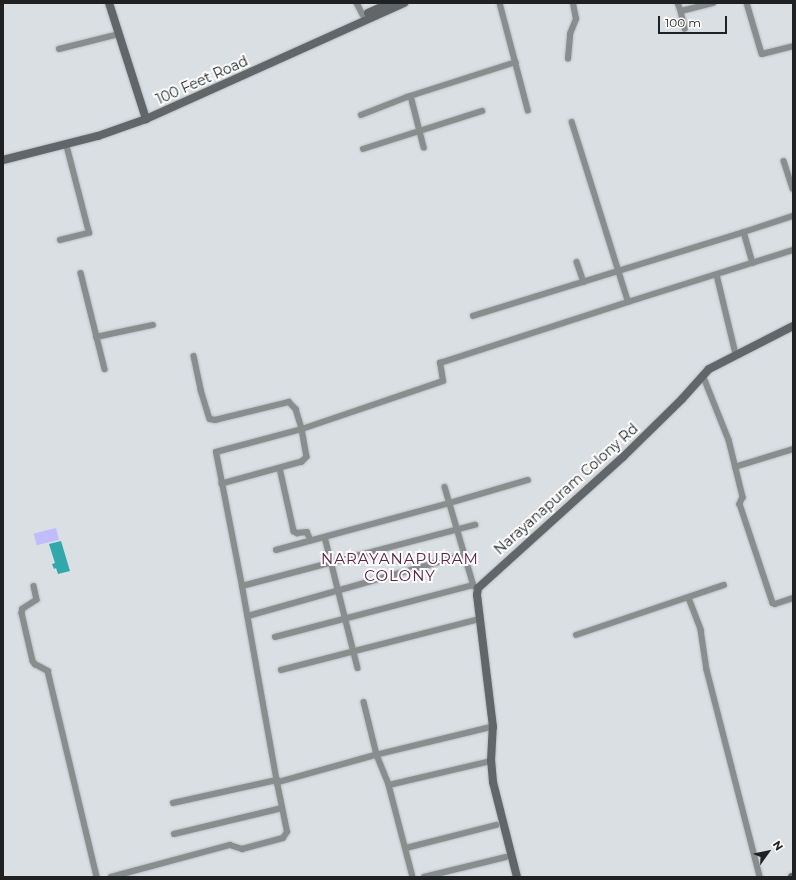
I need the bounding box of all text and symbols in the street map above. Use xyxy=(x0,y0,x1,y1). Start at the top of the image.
scale bar xyxy=(660,8,729,34)
text: 100 m xyxy=(665,15,701,30)
street label: 100 Feet Road xyxy=(153,52,251,108)
street label: Narayanapuram Colony Rd xyxy=(491,420,641,558)
district label: NARAYANAPURAM COLONY xyxy=(321,549,479,584)
north arrow xyxy=(748,832,788,872)
text: N xyxy=(770,838,786,853)

